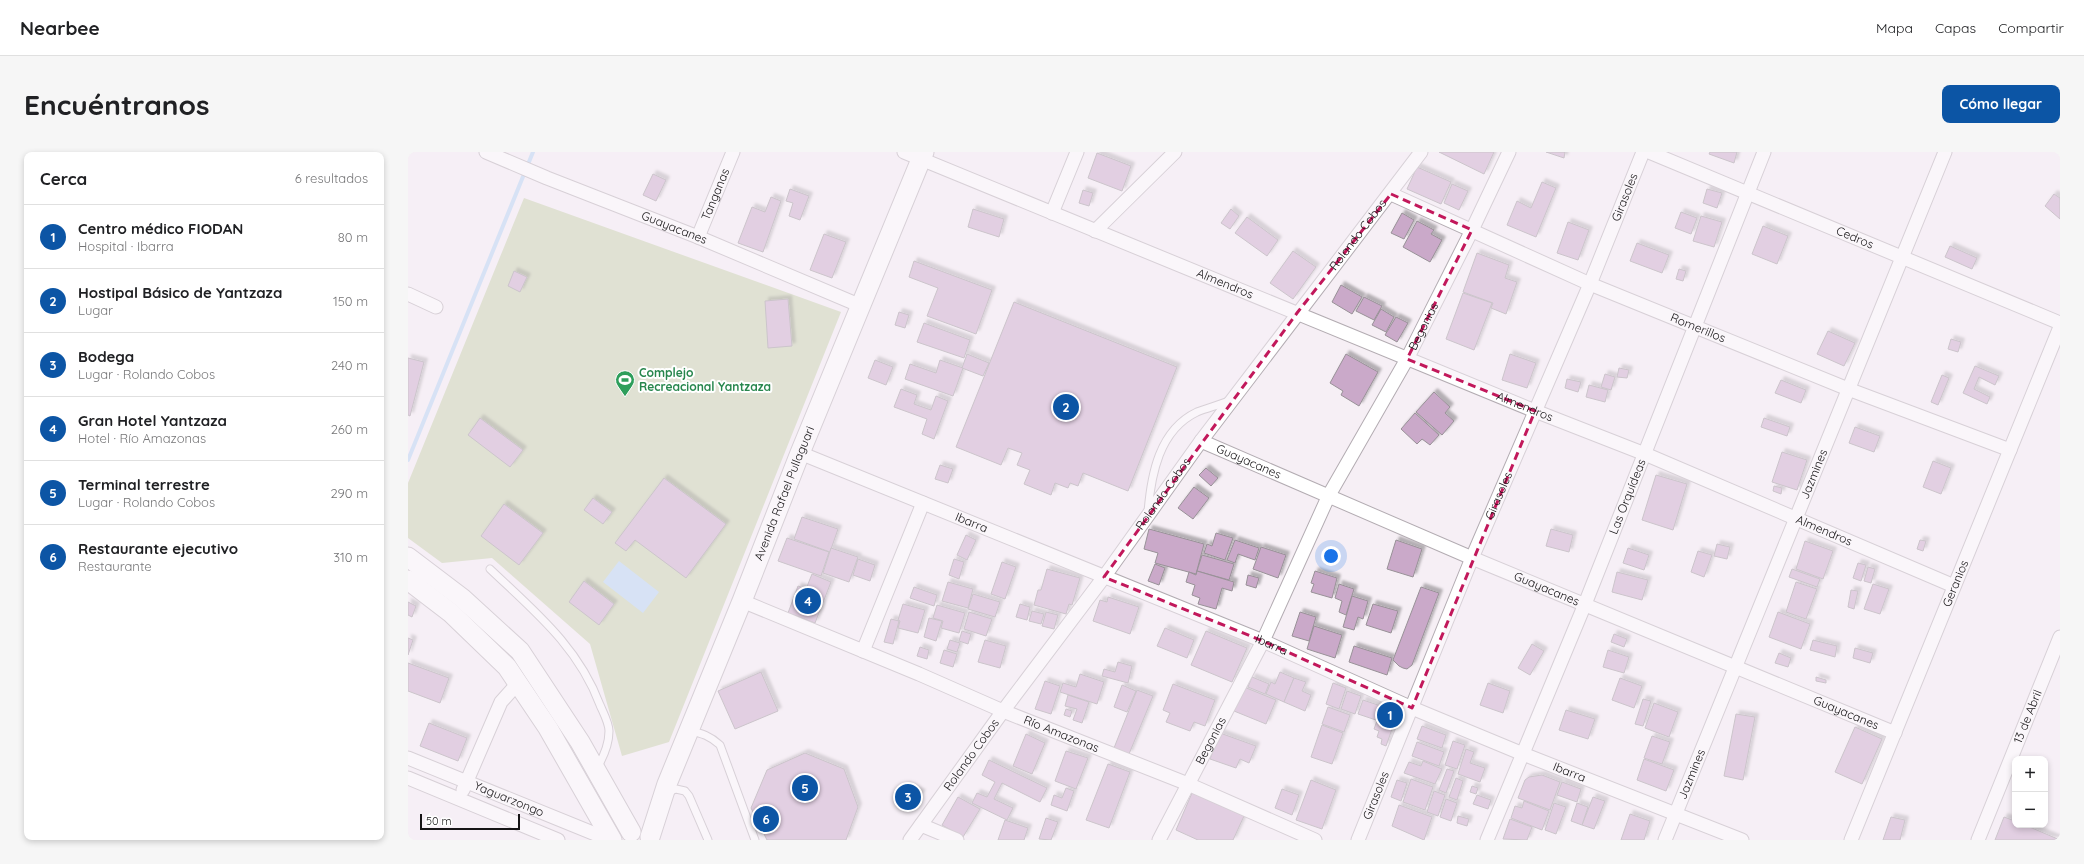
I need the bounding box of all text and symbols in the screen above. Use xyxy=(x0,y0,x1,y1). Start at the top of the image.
text: Nearbee xyxy=(20,16,100,40)
text: Mapa xyxy=(1876,19,1913,37)
text: Capas xyxy=(1935,19,1976,37)
text: Compartir xyxy=(1998,19,2064,37)
button: Cómo llegar xyxy=(1942,85,2060,123)
text: Encuéntranos xyxy=(24,87,209,122)
street label: Tanganas xyxy=(698,166,733,222)
text: Cerca xyxy=(40,168,87,189)
text: 6 resultados xyxy=(295,170,368,186)
street label: Girasoles xyxy=(1608,170,1641,223)
street label: Rolando Cobos xyxy=(1326,196,1390,273)
street label: Guayacanes xyxy=(639,208,710,247)
text: Centro médico FIODAN xyxy=(78,219,243,238)
street label: Cedros xyxy=(1834,223,1876,252)
text: 1 xyxy=(50,229,56,245)
text: 80 m xyxy=(338,229,368,245)
text: Hospital · Ibarra xyxy=(78,238,174,254)
street label: Almendros xyxy=(1195,265,1256,302)
text: Hostipal Básico de Yantzaza xyxy=(78,283,282,302)
text: 2 xyxy=(49,293,57,309)
text: 150 m xyxy=(333,293,368,309)
street label: Begonias xyxy=(1405,300,1441,353)
text: Lugar xyxy=(78,302,113,318)
street label: Romerillos xyxy=(1668,310,1728,346)
text: Bodega xyxy=(78,347,134,366)
text: 3 xyxy=(50,357,56,373)
text: 240 m xyxy=(331,357,368,373)
place label: Complejo Recreacional Yantzaza xyxy=(639,365,771,394)
text: Lugar · Rolando Cobos xyxy=(78,366,215,382)
sports icon: Complejo Recreacional Yantzaza xyxy=(614,369,636,397)
street label: Almendros xyxy=(1494,388,1556,424)
pin: 2 xyxy=(1053,392,1079,422)
text: Gran Hotel Yantzaza xyxy=(78,411,227,430)
text: 4 xyxy=(49,421,57,437)
text: 260 m xyxy=(331,421,368,437)
street label: Avenida Rafael Pullaguari xyxy=(751,424,817,563)
text: Hotel · Río Amazonas xyxy=(78,430,206,446)
street label: Guayacanes xyxy=(1214,441,1284,482)
street label: Jazmines xyxy=(1797,446,1830,501)
street label: Rolando Cobos xyxy=(1132,454,1194,533)
street label: Las Orquídeas xyxy=(1605,456,1649,536)
street label: Girasoles xyxy=(1481,469,1515,522)
text: Terminal terrestre xyxy=(78,475,210,494)
text: 5 xyxy=(49,485,57,501)
text: 290 m xyxy=(330,485,368,501)
text: Lugar · Rolando Cobos xyxy=(78,494,215,510)
street label: Ibarra xyxy=(953,509,990,535)
street label: Almendros xyxy=(1794,511,1855,549)
text: Restaurante ejecutivo xyxy=(78,539,238,558)
your location xyxy=(1321,546,1341,566)
text: 6 xyxy=(49,549,57,565)
text: 310 m xyxy=(333,549,368,565)
street label: Geranios xyxy=(1939,557,1971,609)
text: Restaurante xyxy=(78,558,152,574)
street label: Guayacanes xyxy=(1512,568,1582,609)
pin: 4 xyxy=(795,586,821,616)
street label: Ibarra xyxy=(1253,631,1290,658)
street label: 13 de Abril xyxy=(2010,688,2045,745)
street label: Guayacanes xyxy=(1811,692,1882,733)
pin: 1 xyxy=(1377,700,1403,730)
street label: Río Amazonas xyxy=(1022,712,1102,755)
street label: Begonias xyxy=(1192,714,1229,767)
street label: Rolando Cobos xyxy=(940,715,1002,794)
street label: Jazmines xyxy=(1674,746,1708,801)
map controls xyxy=(2012,756,2048,828)
button: + xyxy=(2012,756,2048,792)
street label: Ibarra xyxy=(1551,759,1588,785)
street label: Girasoles xyxy=(1359,769,1392,822)
pin: 5 xyxy=(792,773,818,803)
street label: Yaguarzongo xyxy=(472,778,546,819)
pin: 3 xyxy=(895,782,921,812)
button: − xyxy=(2012,792,2048,828)
pin: 6 xyxy=(753,804,779,834)
scale bar xyxy=(420,812,520,831)
text: 50 m xyxy=(426,814,452,828)

